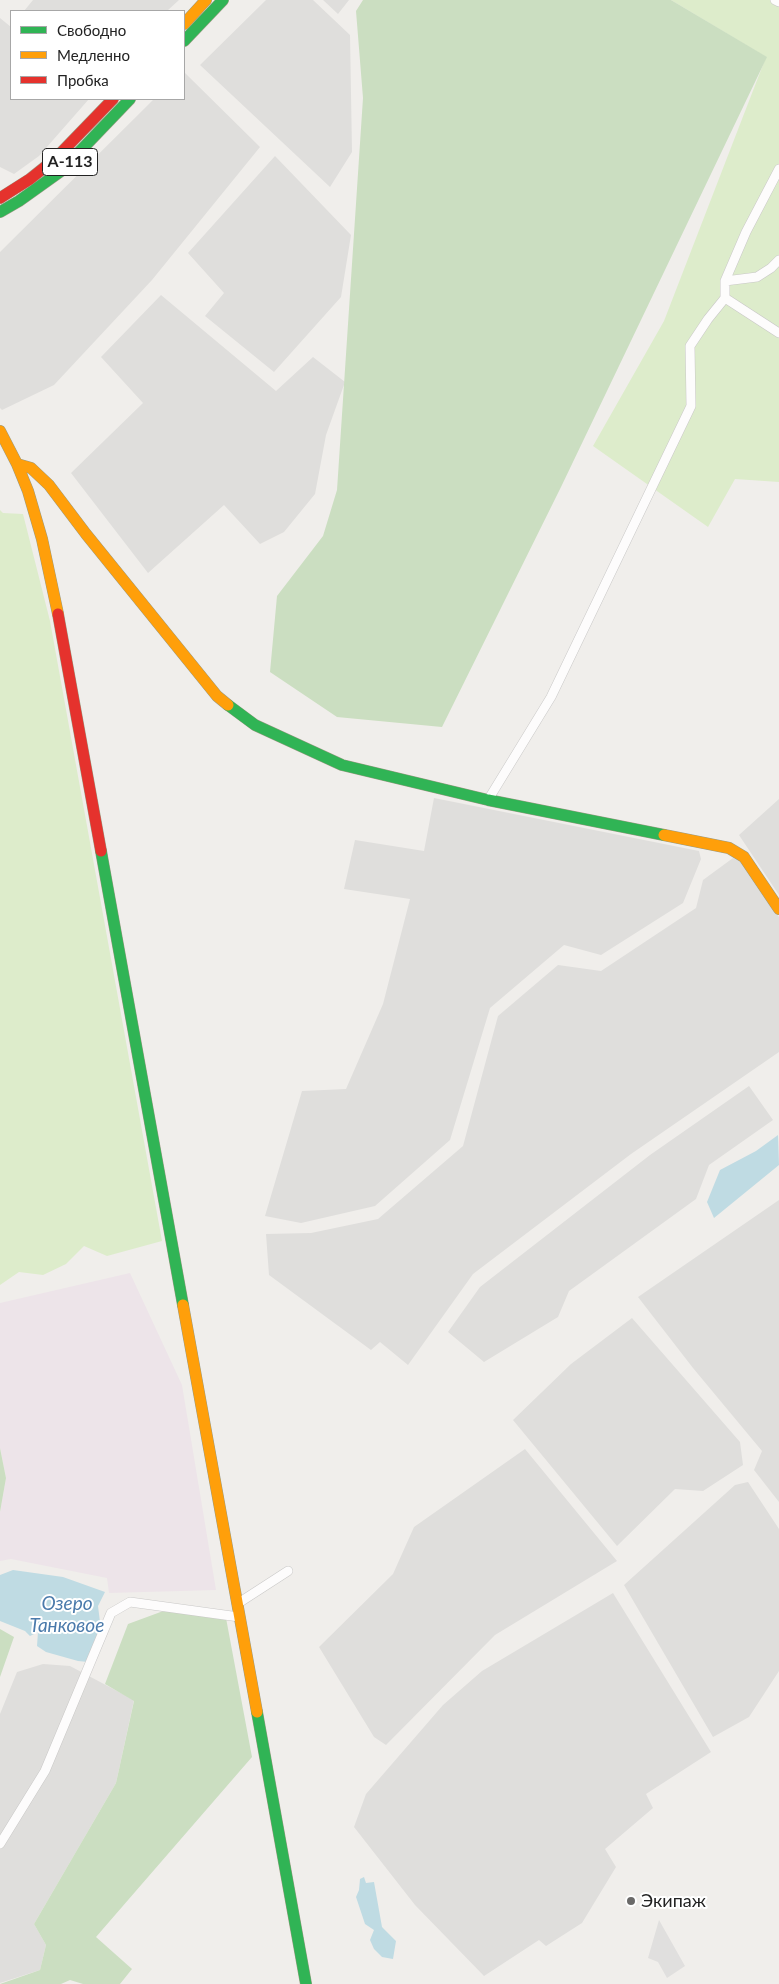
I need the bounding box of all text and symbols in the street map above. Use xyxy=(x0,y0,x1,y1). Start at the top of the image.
legend xyxy=(10,10,185,100)
text: Свободно xyxy=(57,21,126,39)
text: Медленно xyxy=(57,46,130,64)
text: Пробка xyxy=(57,71,109,89)
road number: А-113 xyxy=(42,148,98,176)
water label: Озеро Танковое xyxy=(30,1593,104,1637)
place label: Экипаж xyxy=(641,1890,706,1912)
marker: Экипаж xyxy=(625,1895,637,1907)

